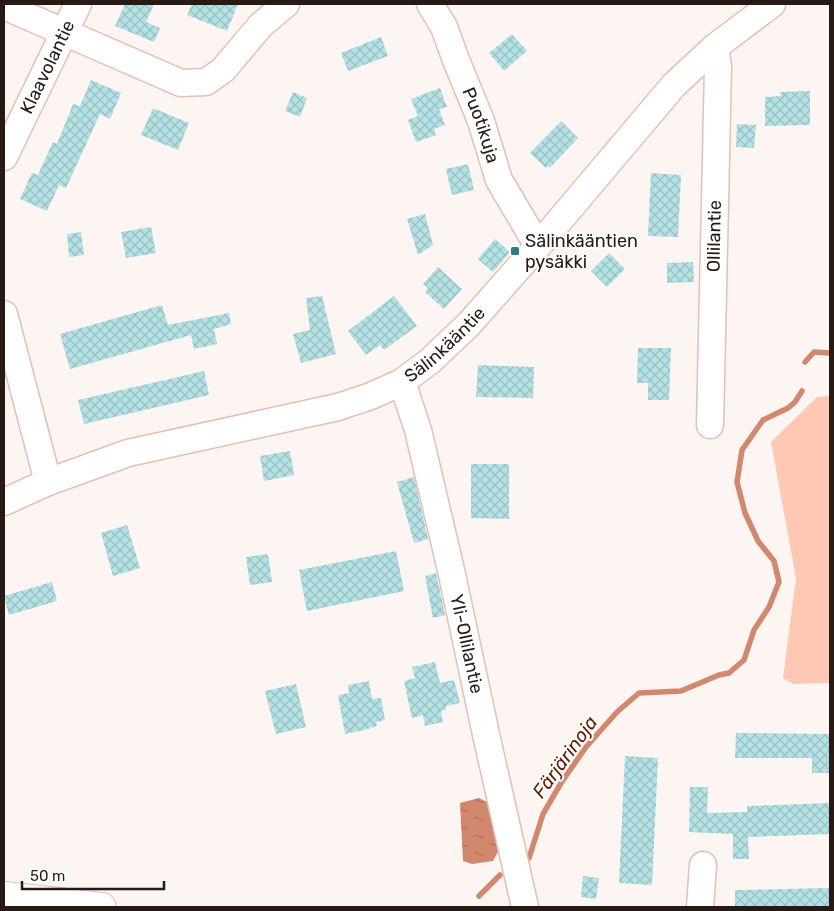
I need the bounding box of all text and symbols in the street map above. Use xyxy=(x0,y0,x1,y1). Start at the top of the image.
street label: Klaavolantie xyxy=(16,17,80,117)
street label: Puotikuja xyxy=(457,84,504,166)
street label: Ollilantie xyxy=(702,200,726,272)
place label: Sälinkääntien pysäkki xyxy=(525,230,638,273)
marker: Sälinkääntien pysäkki xyxy=(509,245,521,257)
street label: Sälinkääntie xyxy=(400,302,490,387)
street label: Yli-Ollilantie xyxy=(445,592,488,696)
water label: Färjärinoja xyxy=(528,712,602,802)
scale bar xyxy=(22,858,165,890)
text: 50 m xyxy=(30,867,65,885)

